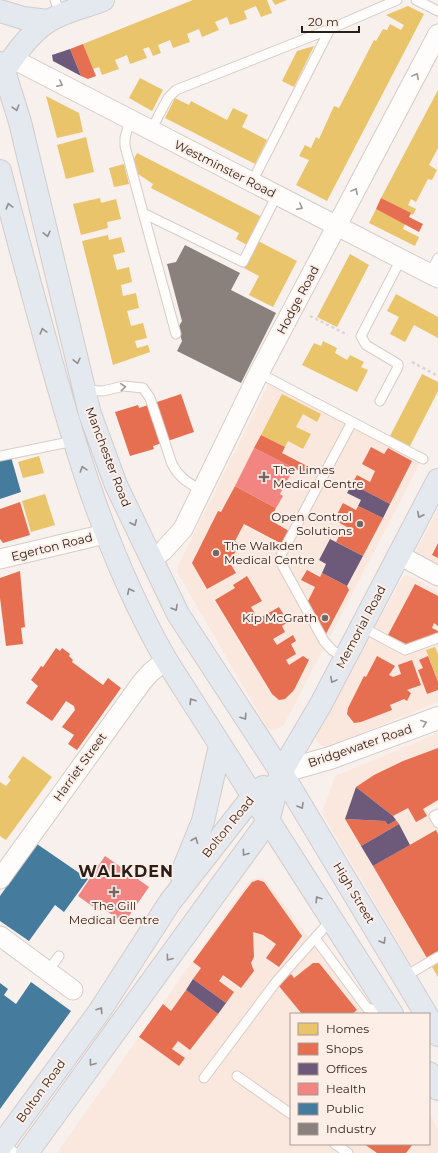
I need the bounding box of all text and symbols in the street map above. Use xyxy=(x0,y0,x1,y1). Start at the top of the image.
scale bar xyxy=(302,8,359,34)
text: 20 m xyxy=(308,14,339,29)
one-way arrow xyxy=(411,73,418,81)
one-way arrow xyxy=(56,79,63,86)
one-way arrow xyxy=(11,104,20,111)
street label: Westminster Road xyxy=(172,136,278,201)
one-way arrow xyxy=(350,188,358,195)
one-way arrow xyxy=(5,202,14,209)
one-way arrow xyxy=(296,202,304,210)
one-way arrow xyxy=(42,231,51,238)
street label: Hodge Road xyxy=(273,263,322,337)
one-way arrow xyxy=(39,328,48,335)
one-way arrow xyxy=(73,358,81,364)
one-way arrow xyxy=(120,383,126,392)
street label: Manchester Road xyxy=(83,405,134,509)
place label: The Limes Medical Centre xyxy=(273,462,364,491)
one-way arrow xyxy=(79,466,88,473)
marker: The Limes Medical Centre xyxy=(258,471,270,483)
place label: Open Control Solutions xyxy=(271,509,352,538)
one-way arrow xyxy=(417,511,425,518)
one-way arrow xyxy=(129,518,137,526)
marker: Open Control Solutions xyxy=(355,519,365,529)
street label: Egerton Road xyxy=(10,529,94,564)
place label: The Walkden Medical Centre xyxy=(224,538,315,567)
marker: The Walkden Medical Centre xyxy=(211,548,221,558)
street label: Memorial Road xyxy=(332,583,389,671)
one-way arrow xyxy=(127,587,135,595)
one-way arrow xyxy=(170,604,177,611)
place label: Kip McGrath xyxy=(242,610,317,625)
marker: Kip McGrath xyxy=(320,613,330,623)
one-way arrow xyxy=(331,675,338,683)
one-way arrow xyxy=(189,698,197,705)
one-way arrow xyxy=(240,713,247,720)
one-way arrow xyxy=(420,720,427,728)
street label: Bridgewater Road xyxy=(306,721,414,770)
street label: Harriet Street xyxy=(50,729,110,804)
street label: Bolton Road xyxy=(198,793,257,860)
one-way arrow xyxy=(296,802,304,809)
one-way arrow xyxy=(191,837,199,844)
one-way arrow xyxy=(243,848,250,855)
street label: High Street xyxy=(330,859,379,926)
district label: WALKDEN xyxy=(78,862,174,881)
marker: The Gill Medical Centre xyxy=(108,886,120,898)
one-way arrow xyxy=(315,896,322,903)
place label: The Gill Medical Centre xyxy=(69,898,159,927)
one-way arrow xyxy=(378,937,385,944)
one-way arrow xyxy=(167,953,174,960)
one-way arrow xyxy=(95,1007,103,1014)
legend xyxy=(290,1013,430,1145)
text: Homes xyxy=(326,1021,369,1036)
text: Shops xyxy=(326,1041,363,1056)
street label: Bolton Road xyxy=(13,1056,69,1125)
one-way arrow xyxy=(89,1059,97,1066)
text: Offices xyxy=(326,1061,367,1076)
text: Health xyxy=(326,1081,366,1096)
text: Public xyxy=(326,1101,364,1116)
text: Industry xyxy=(326,1121,376,1136)

